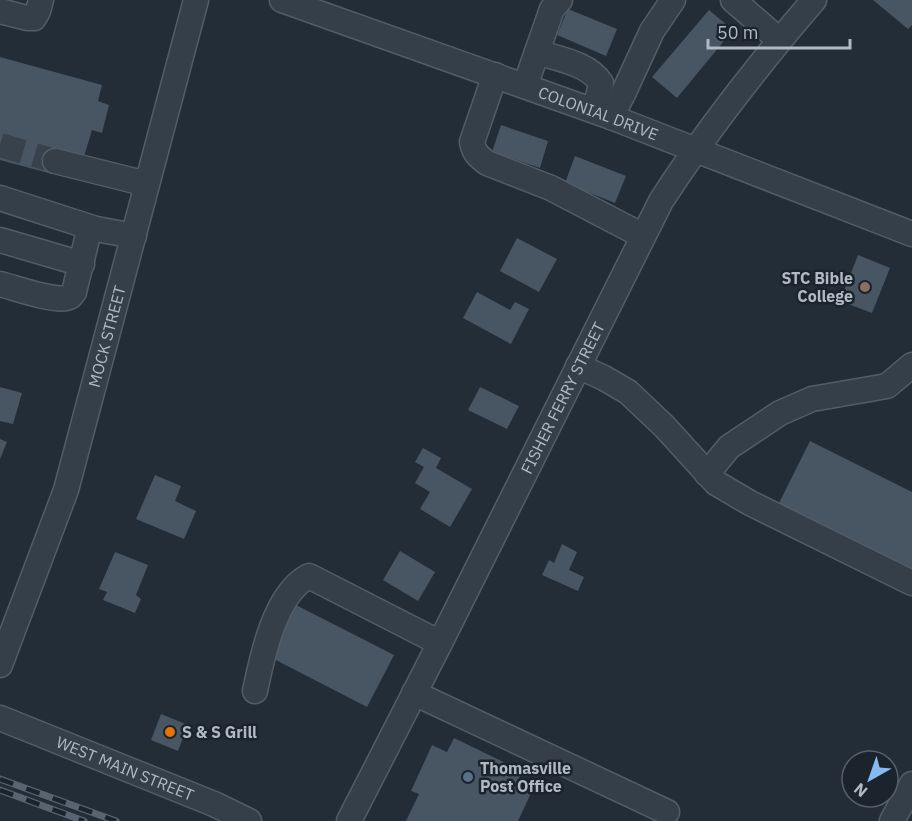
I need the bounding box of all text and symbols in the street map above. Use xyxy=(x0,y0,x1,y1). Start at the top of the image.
scale bar xyxy=(708,12,850,50)
text: 50 m xyxy=(717,21,759,44)
street label: COLONIAL DRIVE xyxy=(536,82,661,144)
place label: STC Bible College xyxy=(781,268,853,306)
marker: STC Bible College xyxy=(858,280,872,294)
street label: MOCK STREET xyxy=(84,283,130,389)
street label: FISHER FERRY STREET xyxy=(516,319,609,477)
place label: S & S Grill xyxy=(182,722,257,742)
marker: S & S Grill xyxy=(163,725,177,739)
street label: WEST MAIN STREET xyxy=(53,732,197,805)
north arrow xyxy=(840,749,900,809)
place label: Thomasville Post Office xyxy=(480,758,571,796)
marker: Thomasville Post Office xyxy=(461,770,475,784)
text: N xyxy=(849,779,871,802)

